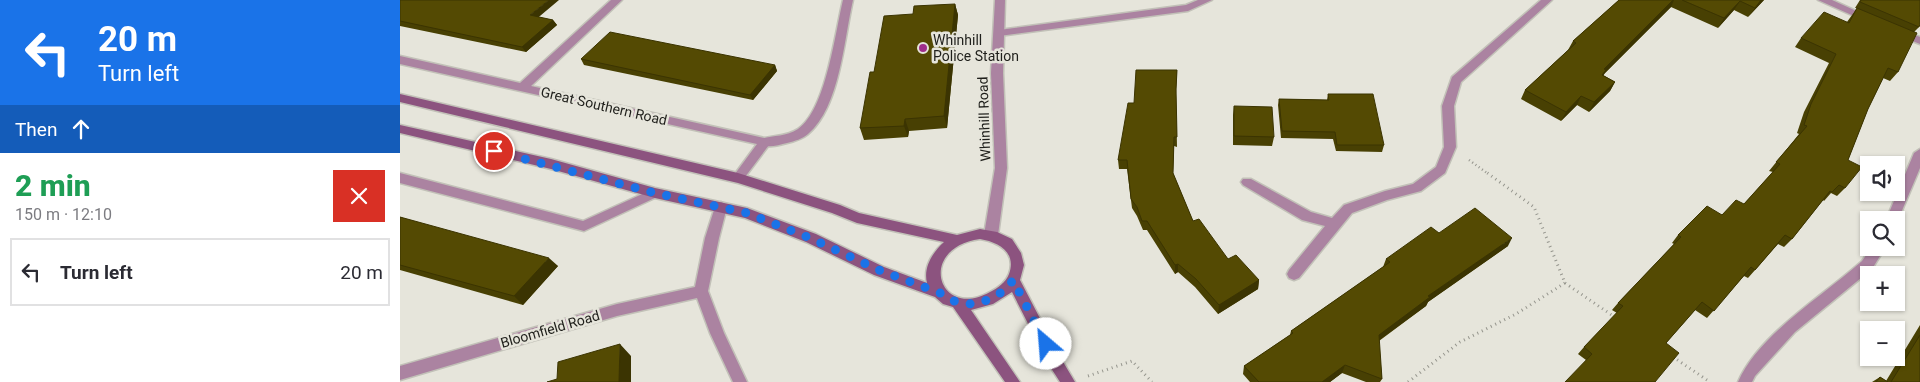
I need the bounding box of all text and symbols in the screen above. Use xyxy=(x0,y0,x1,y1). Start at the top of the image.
text: 20 m xyxy=(98,19,177,60)
icon: left xyxy=(15,20,80,85)
place label: Whinhill Police Station xyxy=(933,32,1019,64)
marker: Whinhill Police Station xyxy=(917,42,929,54)
text: Turn left xyxy=(98,61,179,86)
street label: Whinhill Road xyxy=(975,76,993,162)
street label: Great Southern Road xyxy=(539,84,669,128)
icon: ahead xyxy=(67,115,95,143)
text: Then xyxy=(15,118,57,141)
pin xyxy=(473,130,515,172)
icon: arrive xyxy=(480,137,508,165)
map controls xyxy=(1860,156,1905,366)
button: sound xyxy=(1860,156,1905,201)
text: 2 min xyxy=(15,168,91,203)
button: close xyxy=(333,170,385,222)
text: 150 m · 12:10 xyxy=(15,205,112,224)
button: search xyxy=(1860,211,1905,256)
icon: left xyxy=(17,258,45,286)
text: Turn left xyxy=(60,261,133,284)
text: 20 m xyxy=(340,261,383,284)
button: + xyxy=(1860,266,1905,311)
street label: Bloomfield Road xyxy=(499,307,601,351)
position arrow xyxy=(1019,317,1071,369)
button: − xyxy=(1860,321,1905,366)

